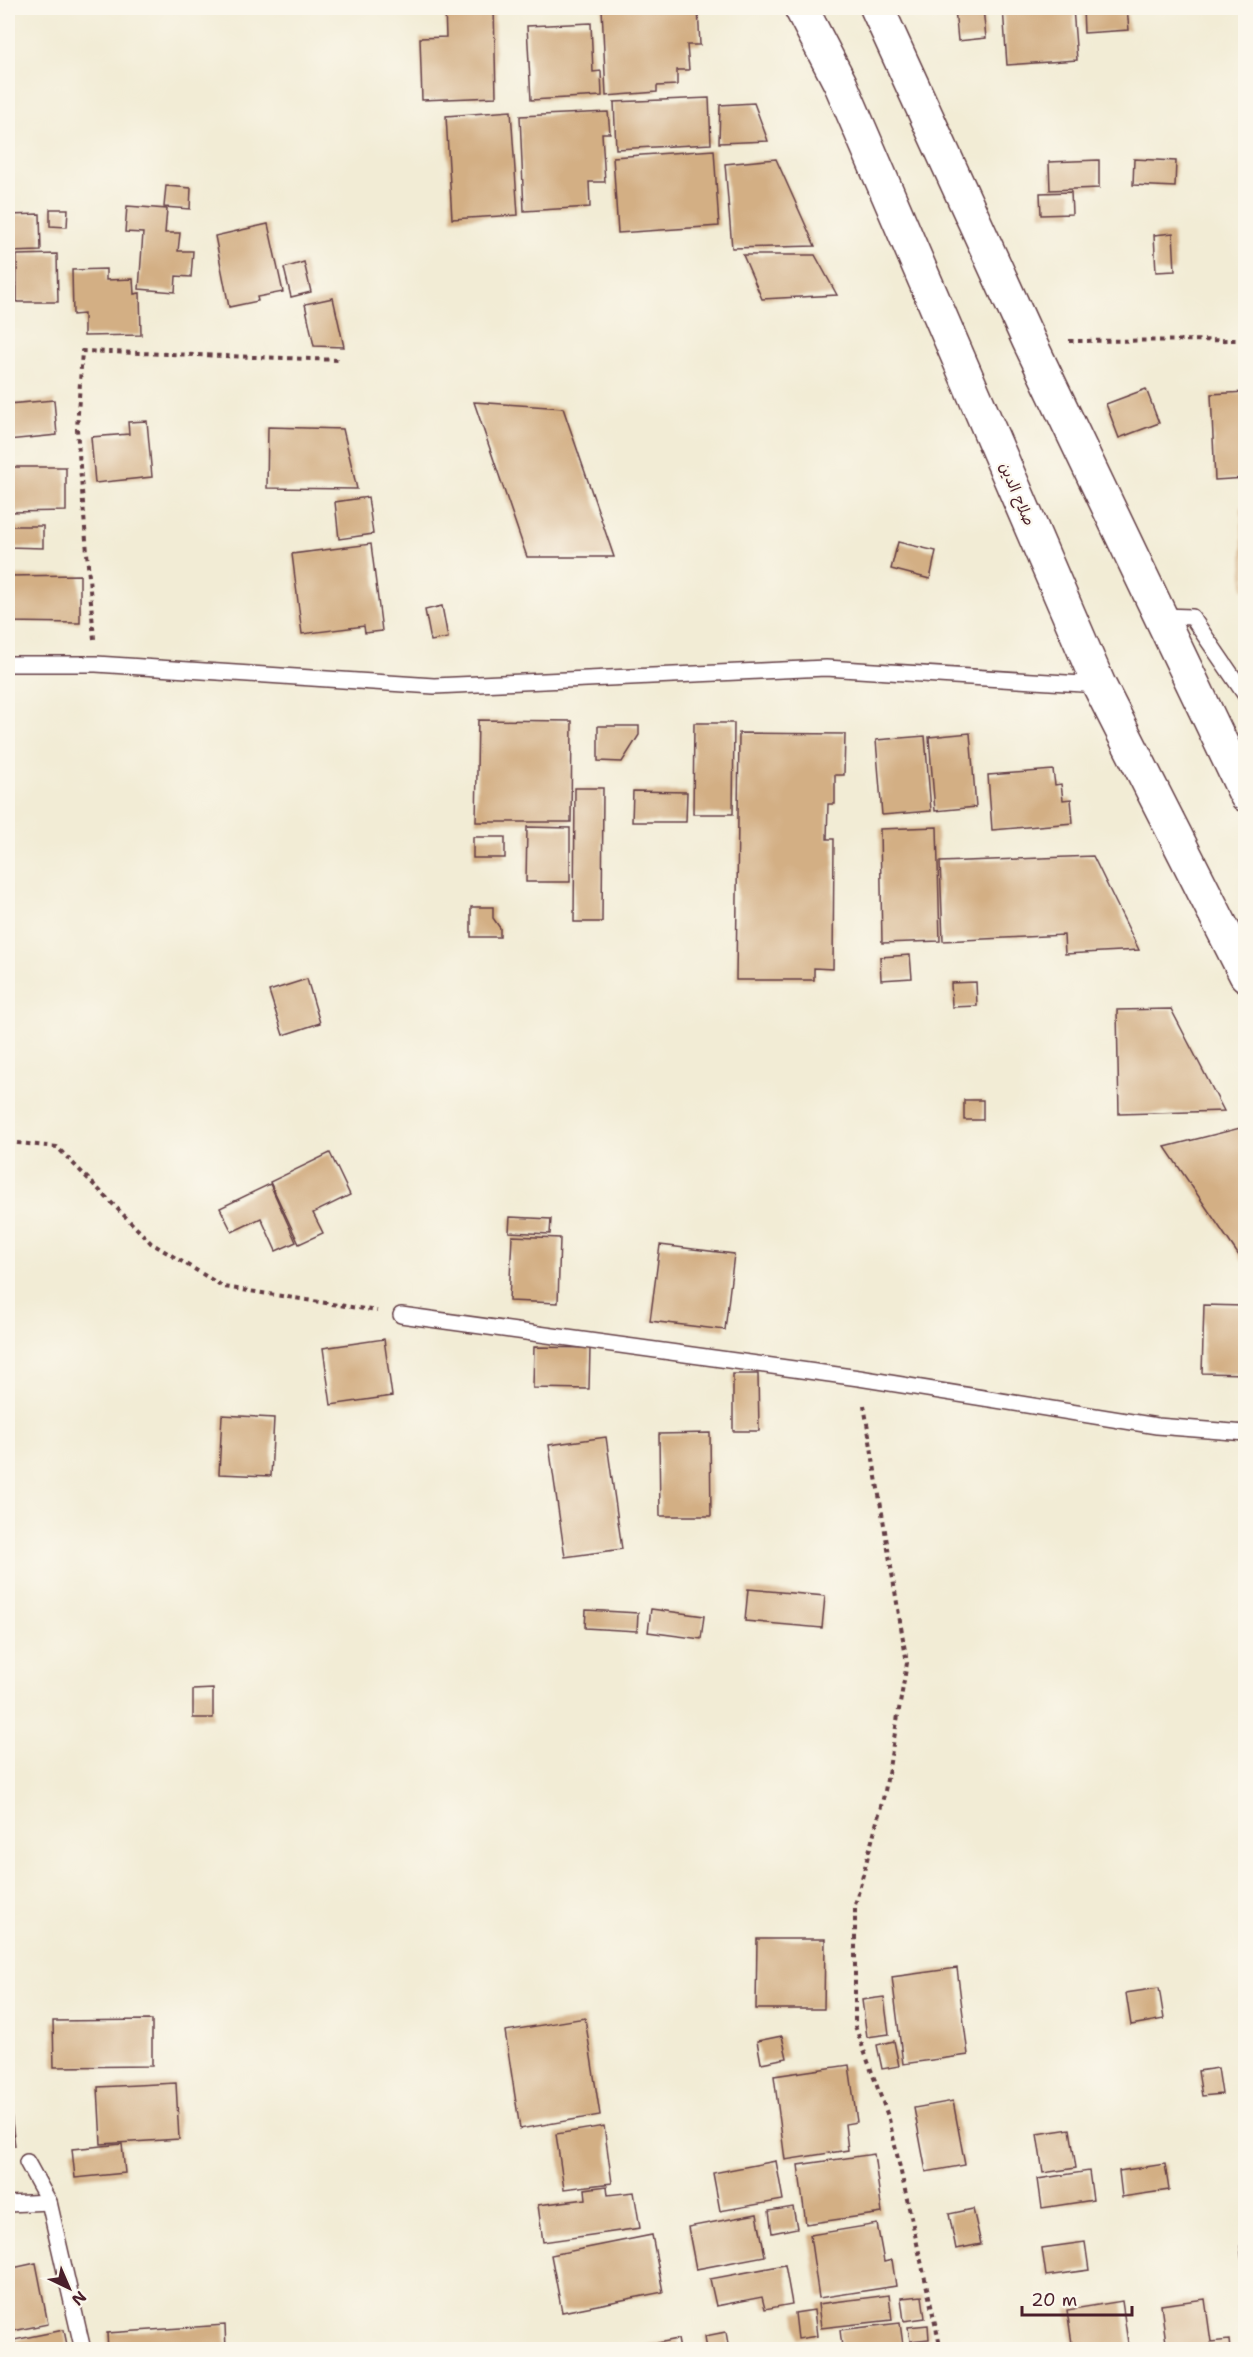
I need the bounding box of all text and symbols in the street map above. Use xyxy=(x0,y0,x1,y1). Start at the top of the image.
street label: صلاح الدين xyxy=(995,459,1039,529)
north arrow xyxy=(39,2258,99,2318)
scale bar xyxy=(1022,2279,1132,2317)
text: N xyxy=(67,2286,91,2310)
text: 20 m xyxy=(1031,2288,1077,2312)

